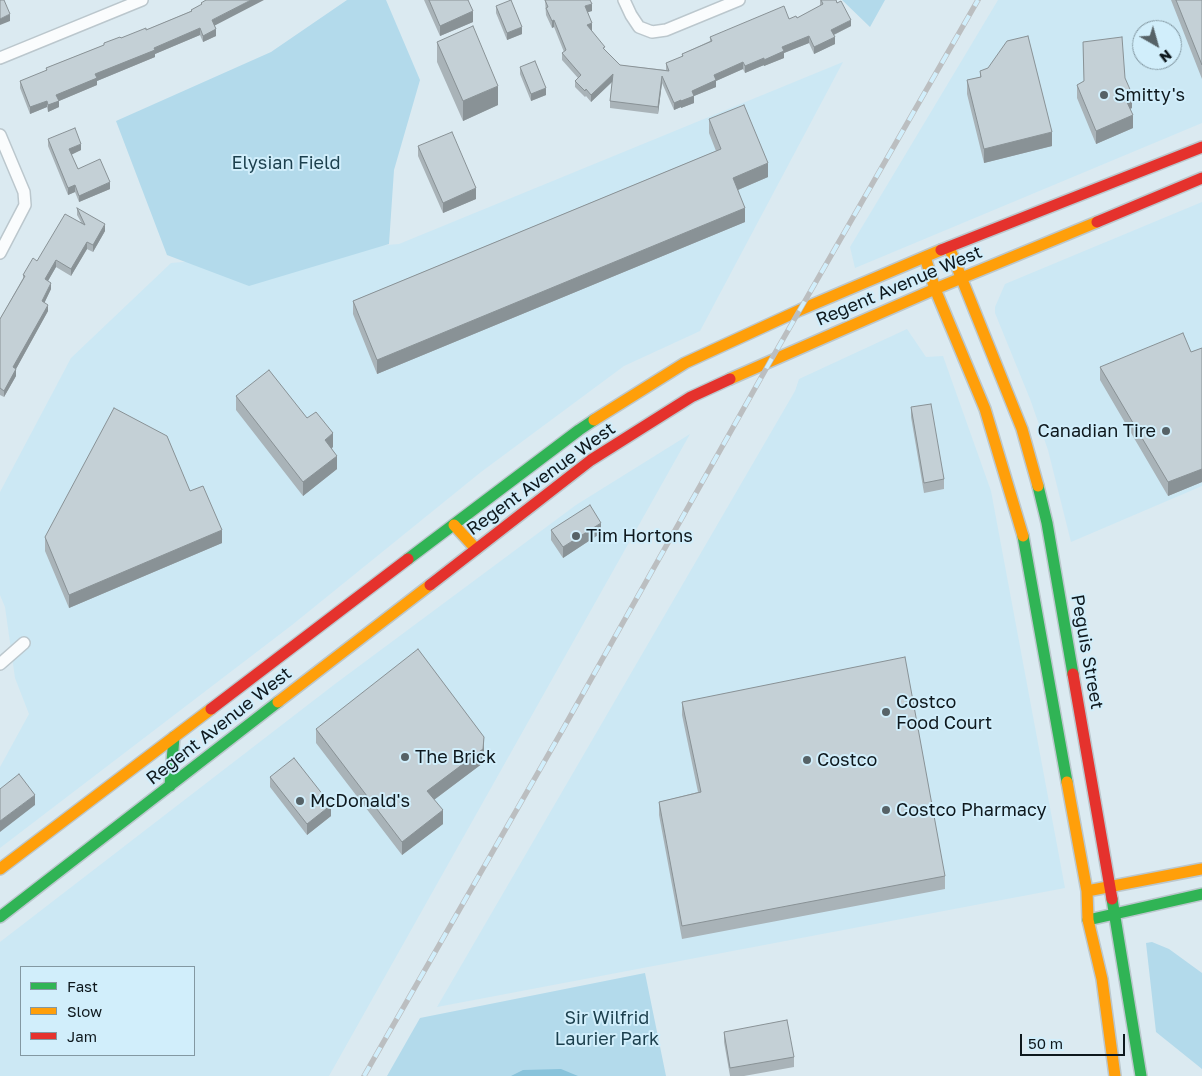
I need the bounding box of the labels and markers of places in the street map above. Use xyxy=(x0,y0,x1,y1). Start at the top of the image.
place label: Smitty's xyxy=(1114,84,1185,106)
marker: Smitty's xyxy=(1098,89,1110,101)
place label: Canadian Tire xyxy=(1037,420,1156,442)
marker: Canadian Tire xyxy=(1160,425,1172,437)
place label: Tim Hortons xyxy=(586,525,693,547)
marker: Tim Hortons xyxy=(570,530,582,542)
place label: Costco Food Court xyxy=(896,691,992,734)
marker: Costco Food Court xyxy=(880,706,892,718)
place label: The Brick xyxy=(415,746,496,768)
place label: Costco xyxy=(817,749,877,771)
marker: The Brick xyxy=(399,751,411,763)
marker: Costco xyxy=(801,754,813,766)
place label: McDonald's xyxy=(310,790,410,812)
marker: McDonald's xyxy=(294,795,306,807)
place label: Costco Pharmacy xyxy=(896,799,1047,821)
marker: Costco Pharmacy xyxy=(880,804,892,816)

